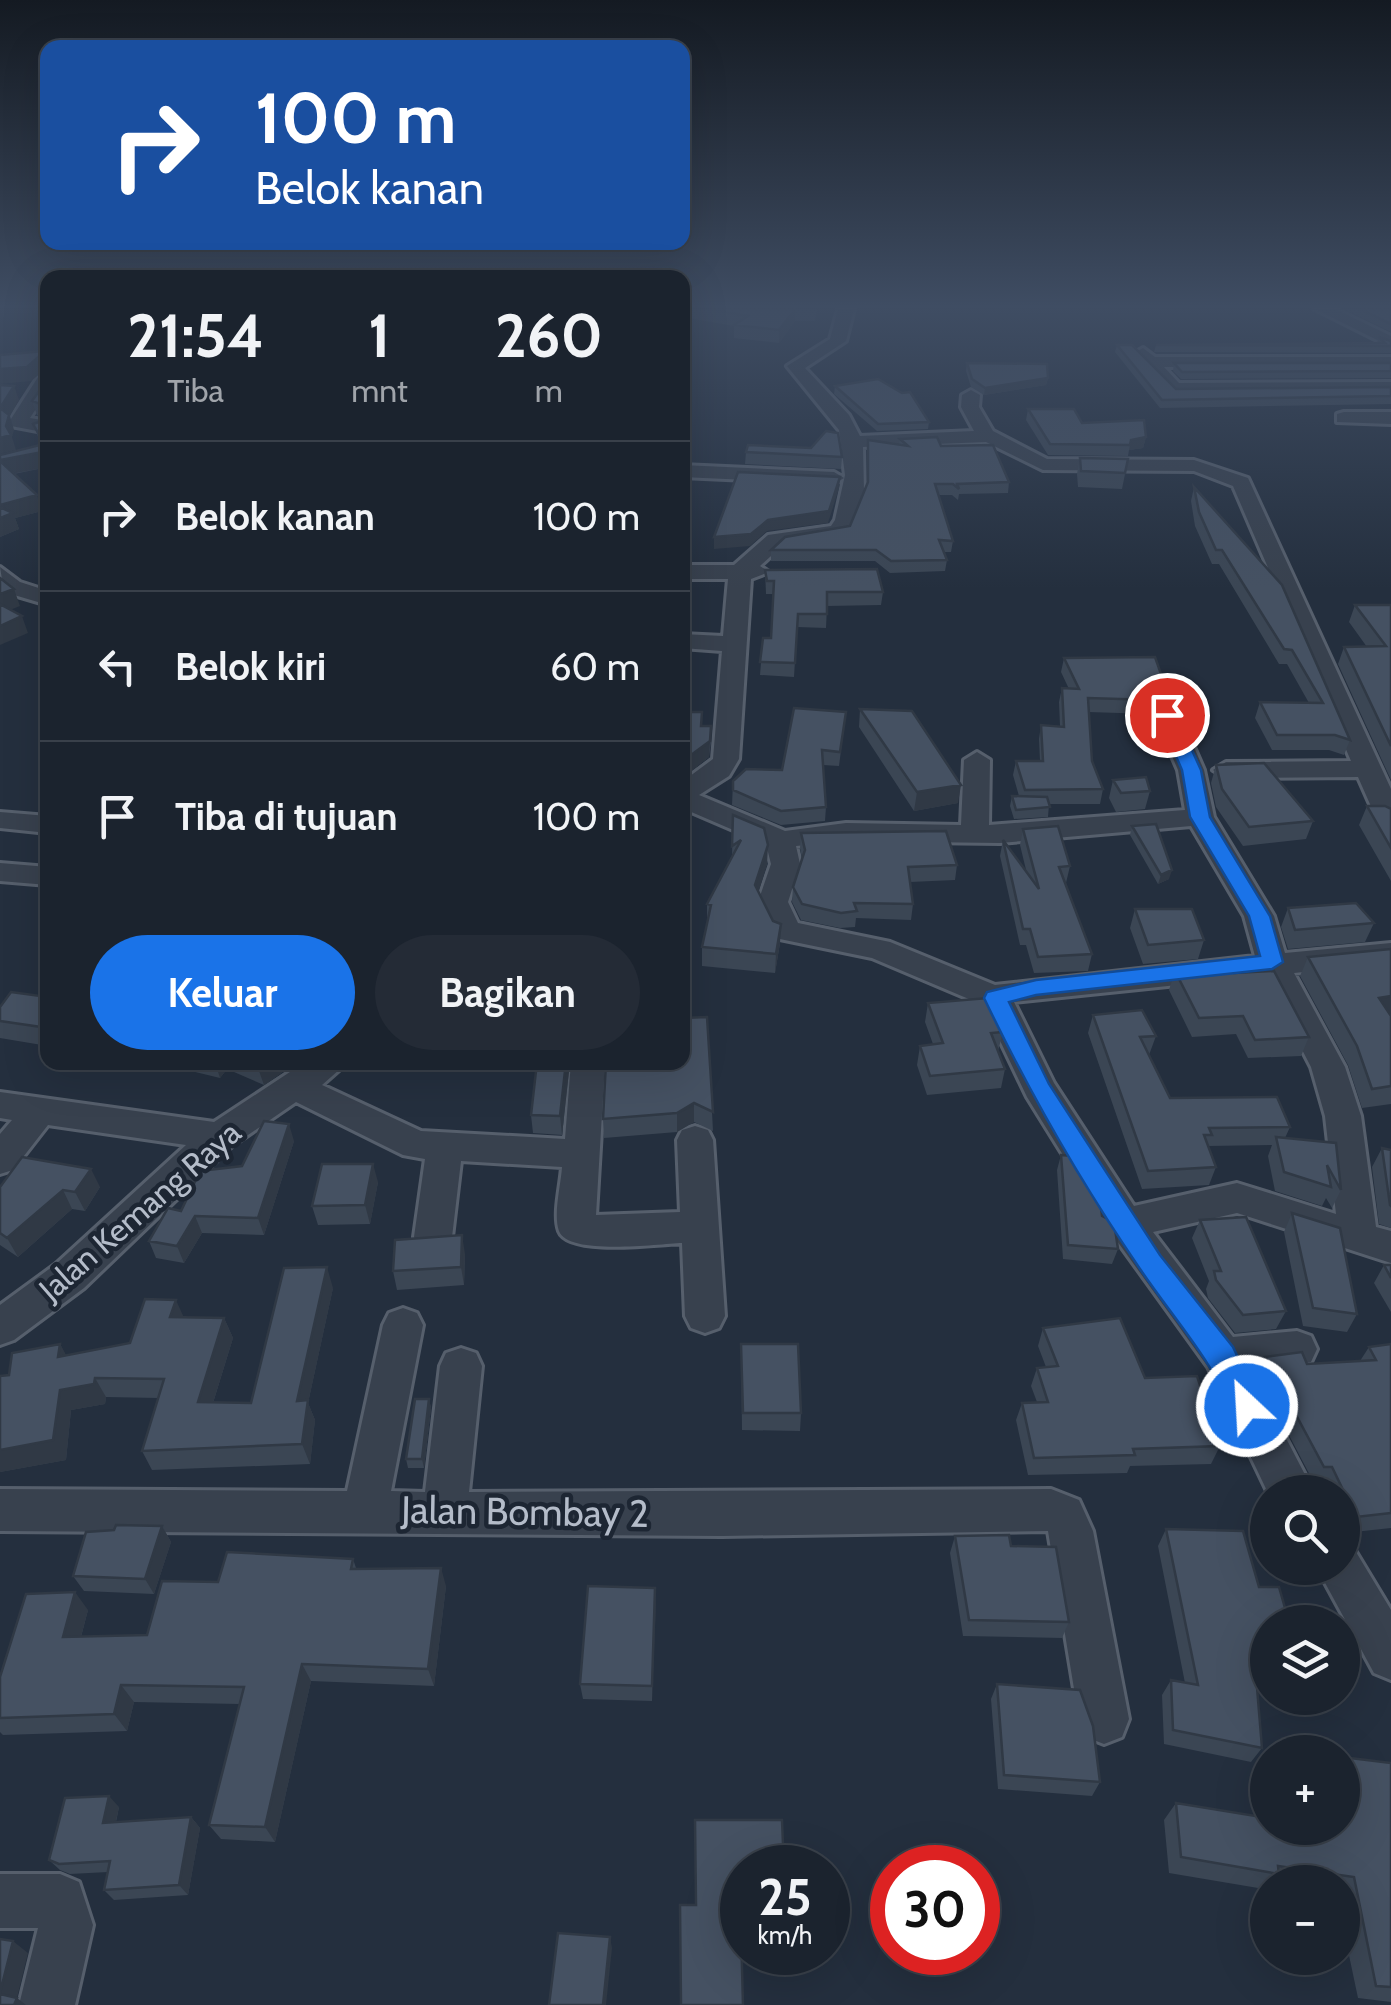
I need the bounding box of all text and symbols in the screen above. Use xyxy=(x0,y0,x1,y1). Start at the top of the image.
text: 100 m xyxy=(255,75,456,161)
icon: right xyxy=(90,80,220,210)
text: Belok kanan xyxy=(255,161,484,215)
text: 21:54 xyxy=(127,299,264,372)
text: 1 xyxy=(368,299,391,372)
text: 260 xyxy=(495,299,603,372)
text: Tiba xyxy=(167,371,224,410)
text: mnt xyxy=(351,371,408,410)
text: m xyxy=(535,371,563,410)
icon: right xyxy=(90,489,145,544)
text: Belok kanan xyxy=(175,493,375,540)
text: 100 m xyxy=(533,493,640,540)
icon: left xyxy=(90,639,145,694)
text: Belok kiri xyxy=(175,643,326,690)
text: 60 m xyxy=(550,643,640,690)
pin xyxy=(1125,673,1210,758)
icon: arrive xyxy=(1140,688,1195,743)
icon: arrive xyxy=(90,789,145,844)
text: Tiba di tujuan xyxy=(175,793,397,840)
text: 100 m xyxy=(533,793,640,840)
button: Keluar xyxy=(90,935,355,1050)
button: Bagikan xyxy=(375,935,640,1050)
street label: Jalan Kemang Raya xyxy=(30,1112,249,1309)
position arrow xyxy=(1195,1354,1299,1458)
map controls xyxy=(1250,1475,1360,1975)
button: search xyxy=(1250,1475,1360,1585)
street label: Jalan Bombay 2 xyxy=(400,1486,649,1537)
button: layers xyxy=(1250,1605,1360,1715)
button: + xyxy=(1250,1735,1360,1845)
speed limit sign: 30 xyxy=(870,1845,1000,1975)
button: − xyxy=(1250,1865,1360,1975)
text: 25 xyxy=(758,1867,812,1928)
text: km/h xyxy=(758,1920,812,1950)

